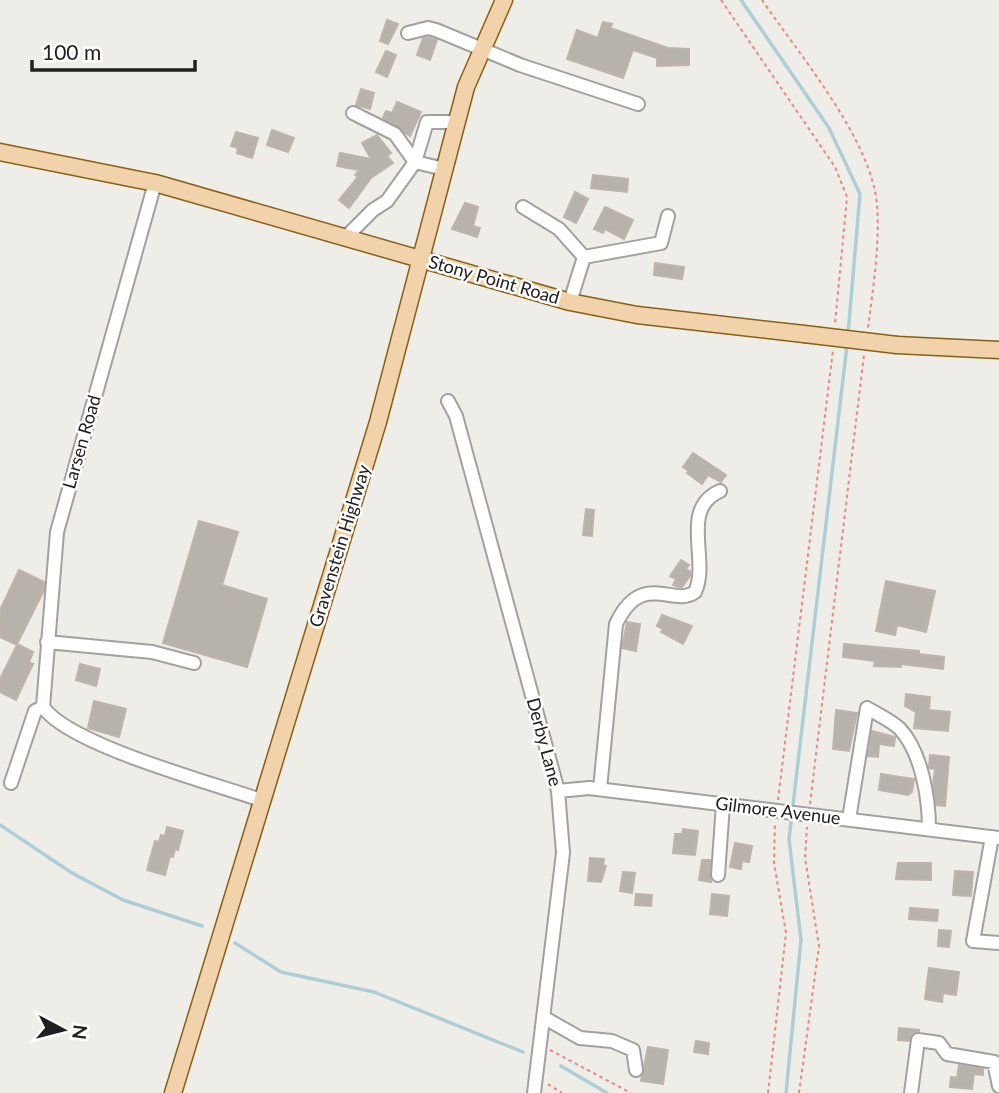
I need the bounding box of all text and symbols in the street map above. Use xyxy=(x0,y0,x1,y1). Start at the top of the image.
scale bar xyxy=(32,28,194,72)
text: 100 m xyxy=(42,39,101,64)
street label: Stony Point Road xyxy=(426,250,562,308)
street label: Larsen Road xyxy=(57,392,105,491)
street label: Gravenstein Highway xyxy=(304,461,374,630)
street label: Derby Lane xyxy=(523,695,567,788)
street label: Gilmore Avenue xyxy=(714,791,842,829)
north arrow xyxy=(28,995,98,1065)
text: N xyxy=(68,1023,93,1041)

